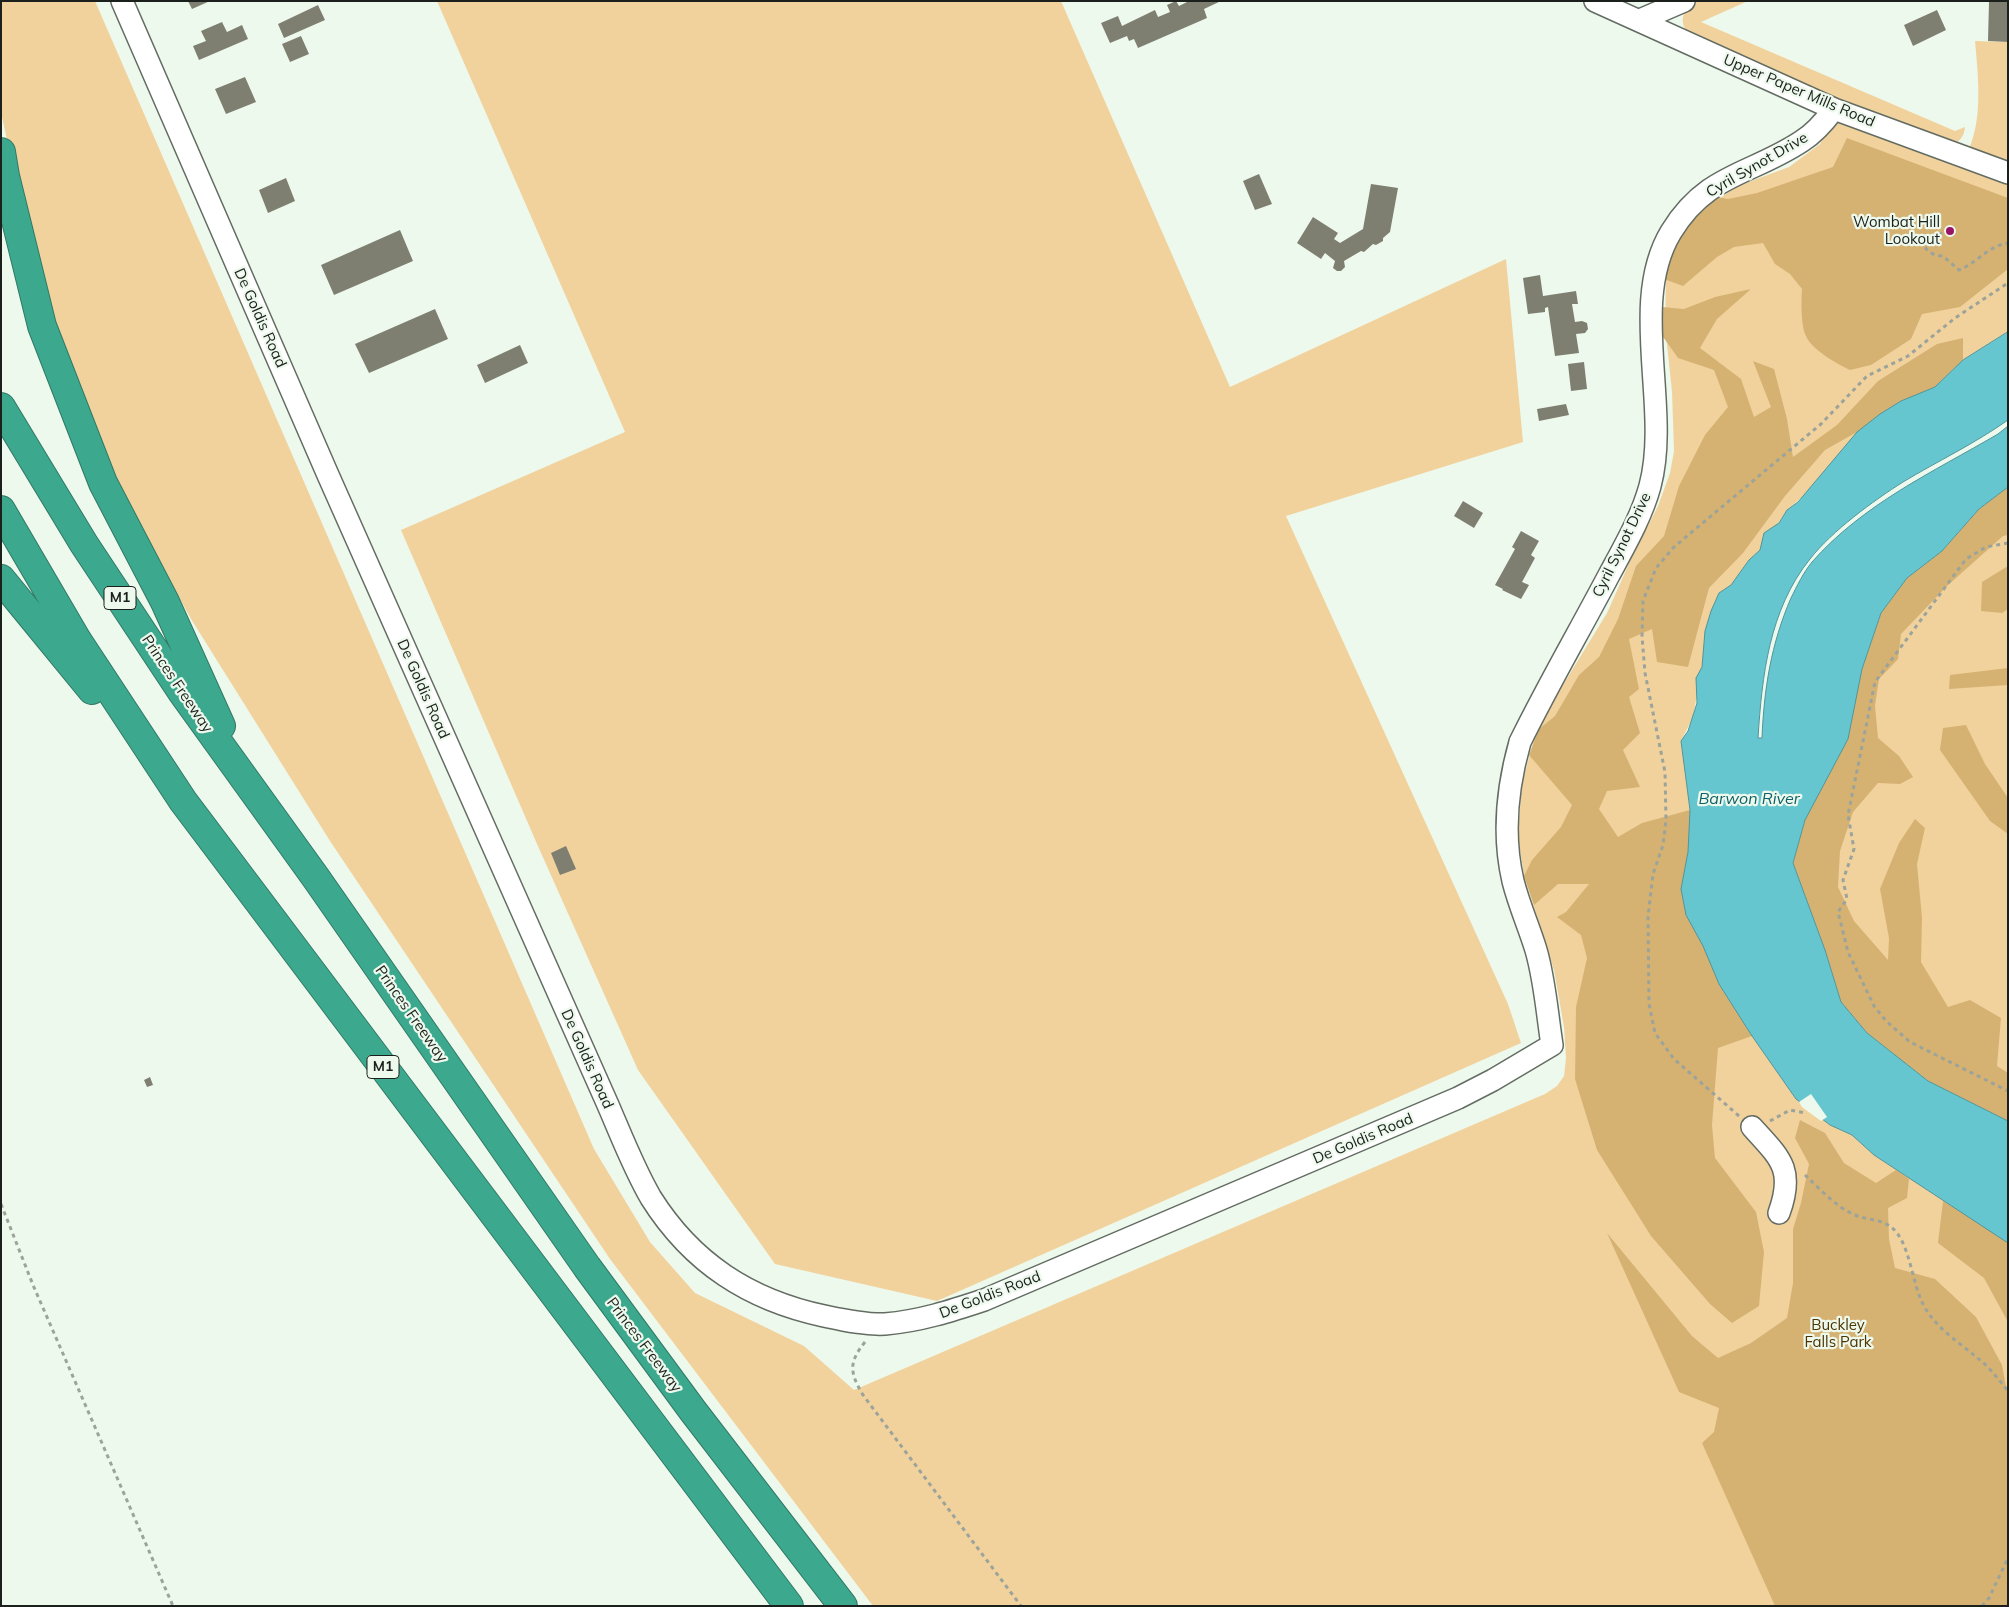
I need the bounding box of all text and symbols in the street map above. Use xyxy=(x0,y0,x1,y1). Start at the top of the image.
street label: Upper Paper Mills Road xyxy=(1720,51,1878,131)
street label: Cyril Synot Drive xyxy=(1703,129,1811,201)
place label: Wombat Hill Lookout xyxy=(1853,213,1940,248)
marker: Wombat Hill Lookout xyxy=(1944,225,1956,237)
street label: De Goldis Road xyxy=(230,265,290,371)
street label: Cyril Synot Drive xyxy=(1589,490,1655,600)
road number: M1 xyxy=(104,586,136,610)
street label: Princes Freeway xyxy=(138,632,216,736)
street label: De Goldis Road xyxy=(393,636,453,742)
water label: Barwon River xyxy=(1698,789,1800,809)
street label: Princes Freeway xyxy=(371,962,451,1066)
street label: De Goldis Road xyxy=(557,1006,617,1112)
road number: M1 xyxy=(367,1056,399,1078)
street label: De Goldis Road xyxy=(1310,1110,1416,1168)
street label: De Goldis Road xyxy=(937,1267,1043,1323)
street label: Princes Freeway xyxy=(603,1294,685,1396)
park label: Buckley Falls Park xyxy=(1804,1316,1872,1351)

